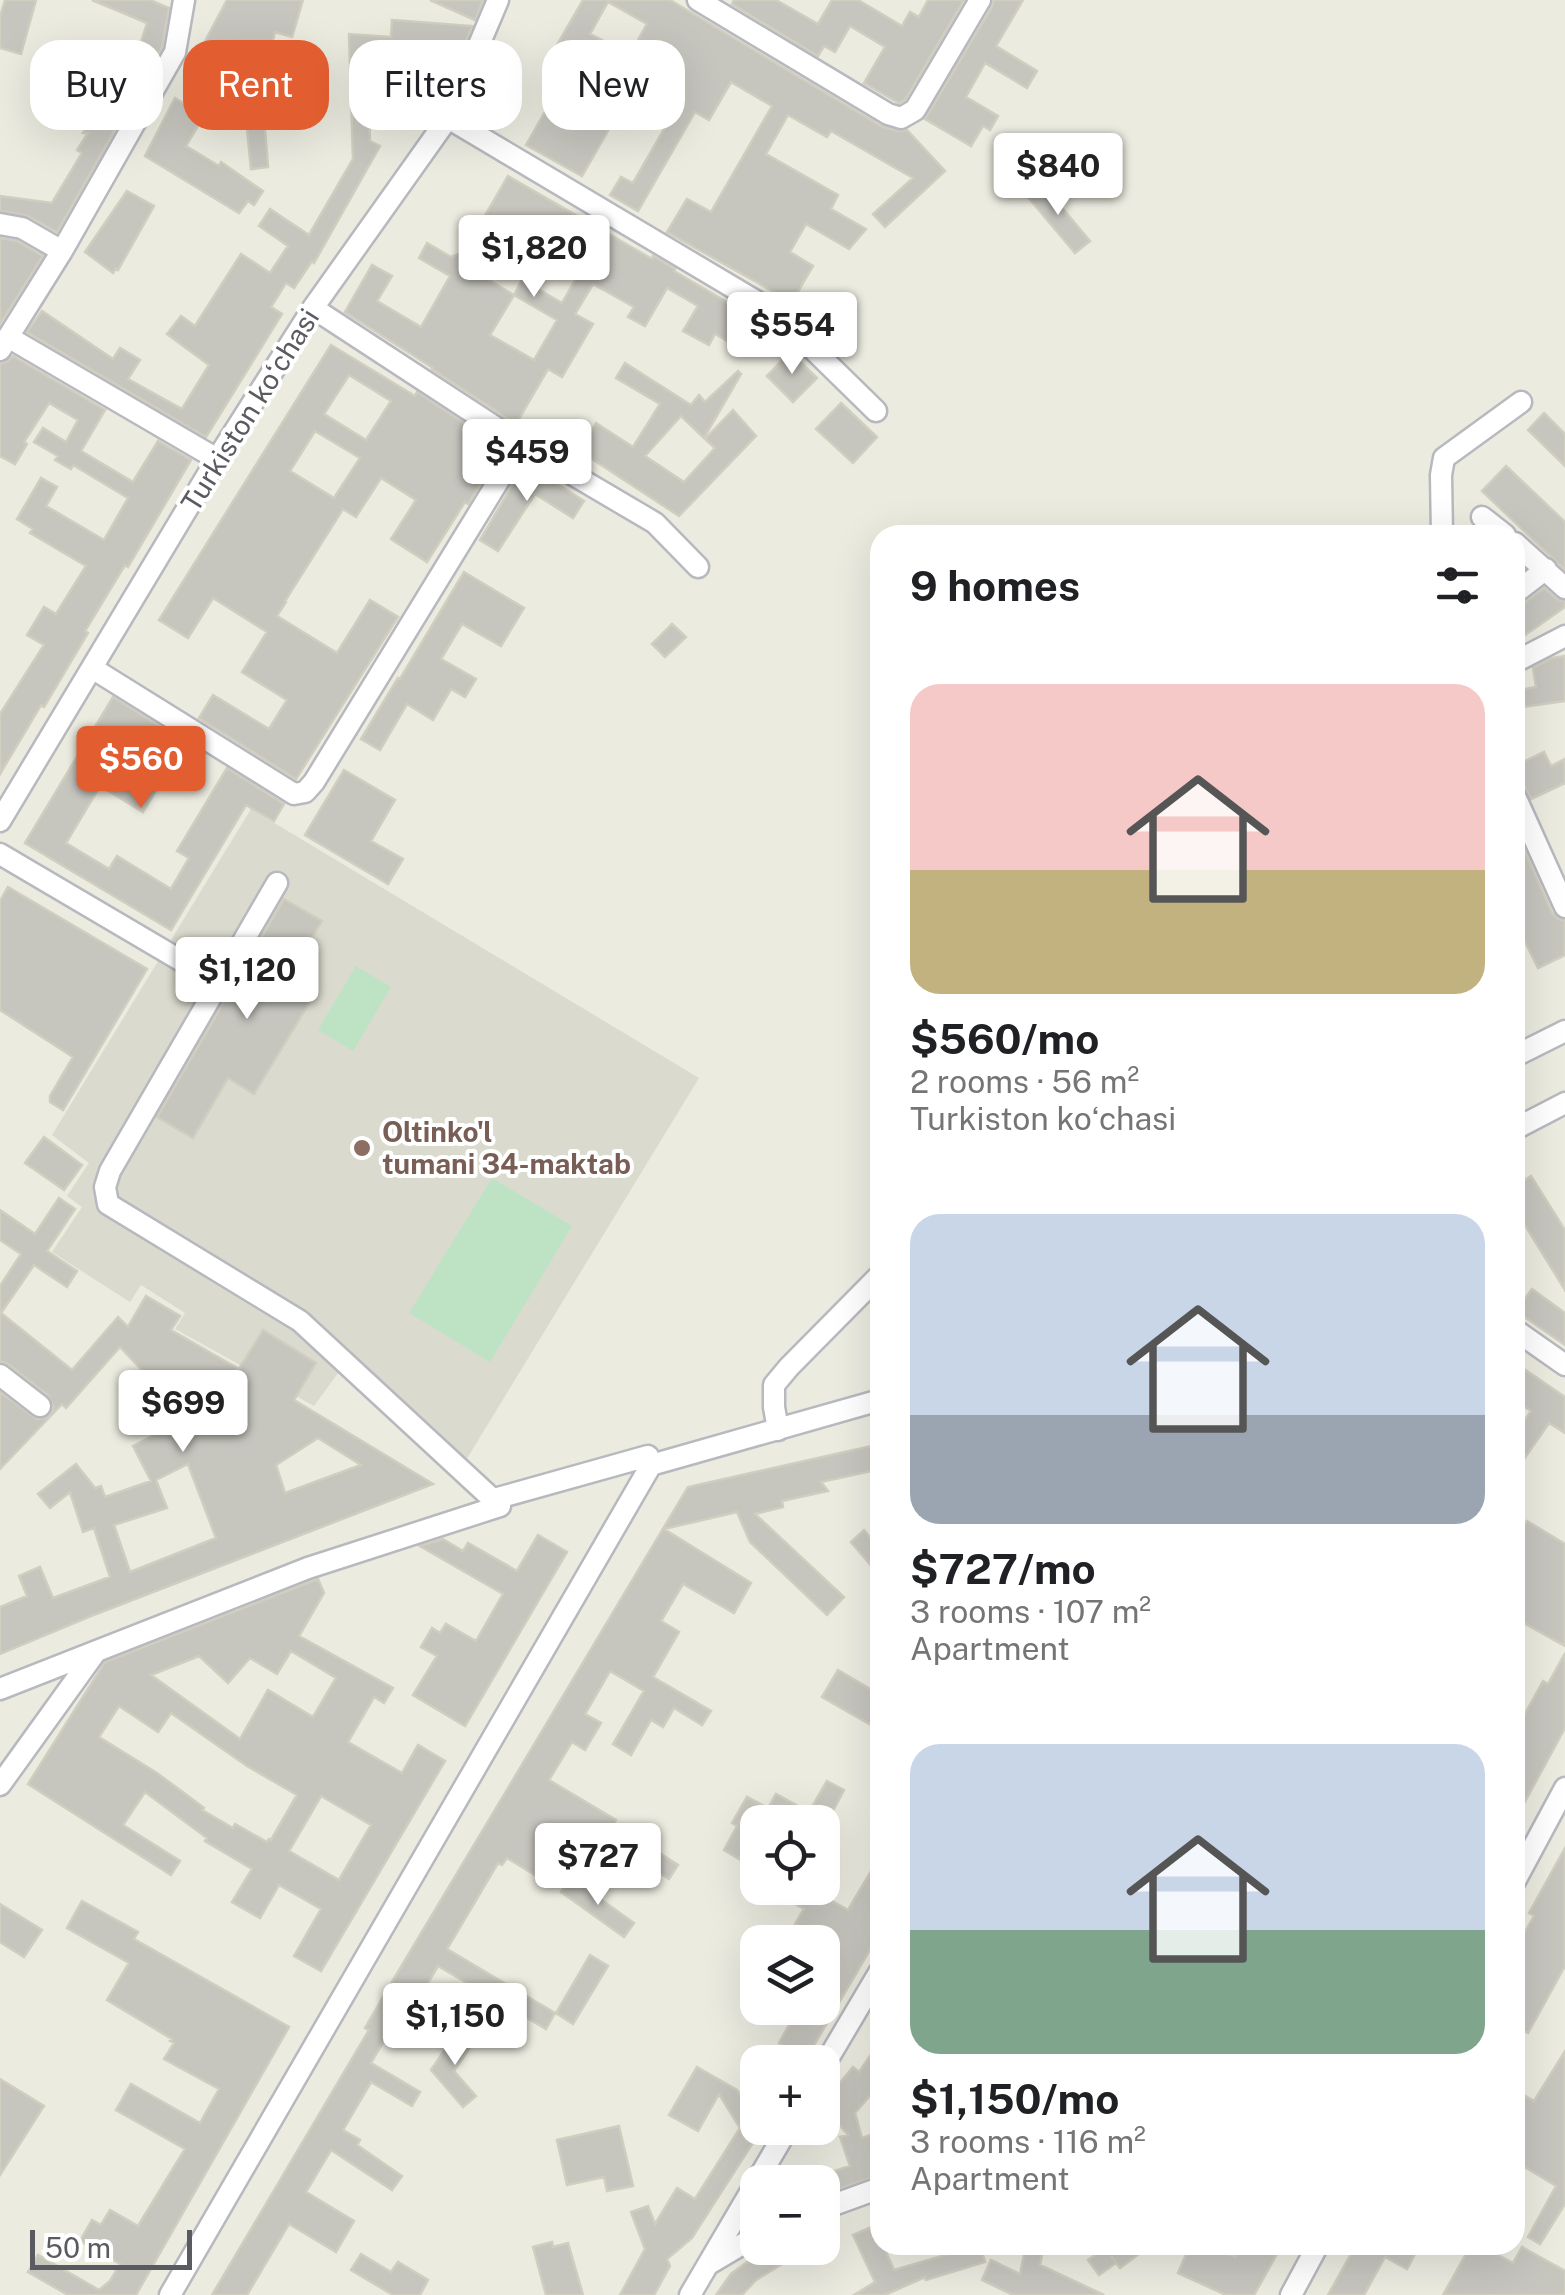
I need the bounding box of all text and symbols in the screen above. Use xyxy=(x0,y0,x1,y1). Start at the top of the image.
chip: Buy xyxy=(30,40,163,130)
chip: Rent xyxy=(183,40,329,130)
chip: Filters xyxy=(349,40,522,130)
chip: New xyxy=(542,40,685,130)
pin: $840 xyxy=(999,133,1117,218)
text: $840 xyxy=(1016,147,1100,184)
pin: $1,820 xyxy=(453,215,615,300)
text: $1,820 xyxy=(481,229,587,266)
pin: $554 xyxy=(733,292,851,377)
street label: Turkiston koʻchasi xyxy=(174,302,325,517)
text: $554 xyxy=(749,306,835,343)
pin: $459 xyxy=(468,419,586,504)
text: $459 xyxy=(484,433,570,470)
icon: filters xyxy=(1430,558,1485,613)
text: 9 homes xyxy=(910,561,1080,610)
pin: $560 xyxy=(82,726,200,811)
text: $560 xyxy=(98,740,184,777)
icon: home xyxy=(1108,749,1288,929)
pin: $1,120 xyxy=(166,937,328,1022)
text: $1,120 xyxy=(198,951,296,988)
text: $560/mo xyxy=(910,1014,1099,1063)
text: 2 rooms · 56 m² xyxy=(910,1063,1139,1100)
text: Turkiston koʻchasi xyxy=(910,1100,1176,1137)
place label: Oltinko'l tumani 34-maktab xyxy=(382,1115,631,1180)
marker: Oltinko'l tumani 34-maktab xyxy=(351,1137,373,1159)
icon: home xyxy=(1108,1279,1288,1459)
pin: $699 xyxy=(124,1370,242,1455)
text: $699 xyxy=(141,1384,225,1421)
text: $727/mo xyxy=(910,1544,1096,1593)
text: 3 rooms · 107 m² xyxy=(910,1593,1151,1630)
text: Apartment xyxy=(910,1630,1070,1667)
map controls xyxy=(740,1805,840,2265)
button: locate xyxy=(740,1805,840,1905)
icon: home xyxy=(1108,1809,1288,1989)
pin: $727 xyxy=(539,1823,657,1908)
text: $727 xyxy=(557,1837,639,1874)
button: layers xyxy=(740,1925,840,2025)
pin: $1,150 xyxy=(374,1983,536,2068)
text: $1,150 xyxy=(405,1997,505,2034)
button: + xyxy=(740,2045,840,2145)
text: $1,150/mo xyxy=(910,2074,1119,2123)
text: 3 rooms · 116 m² xyxy=(910,2123,1146,2160)
text: Apartment xyxy=(910,2160,1070,2197)
button: − xyxy=(740,2165,840,2265)
scale bar xyxy=(30,2225,192,2270)
text: 50 m xyxy=(45,2231,111,2264)

